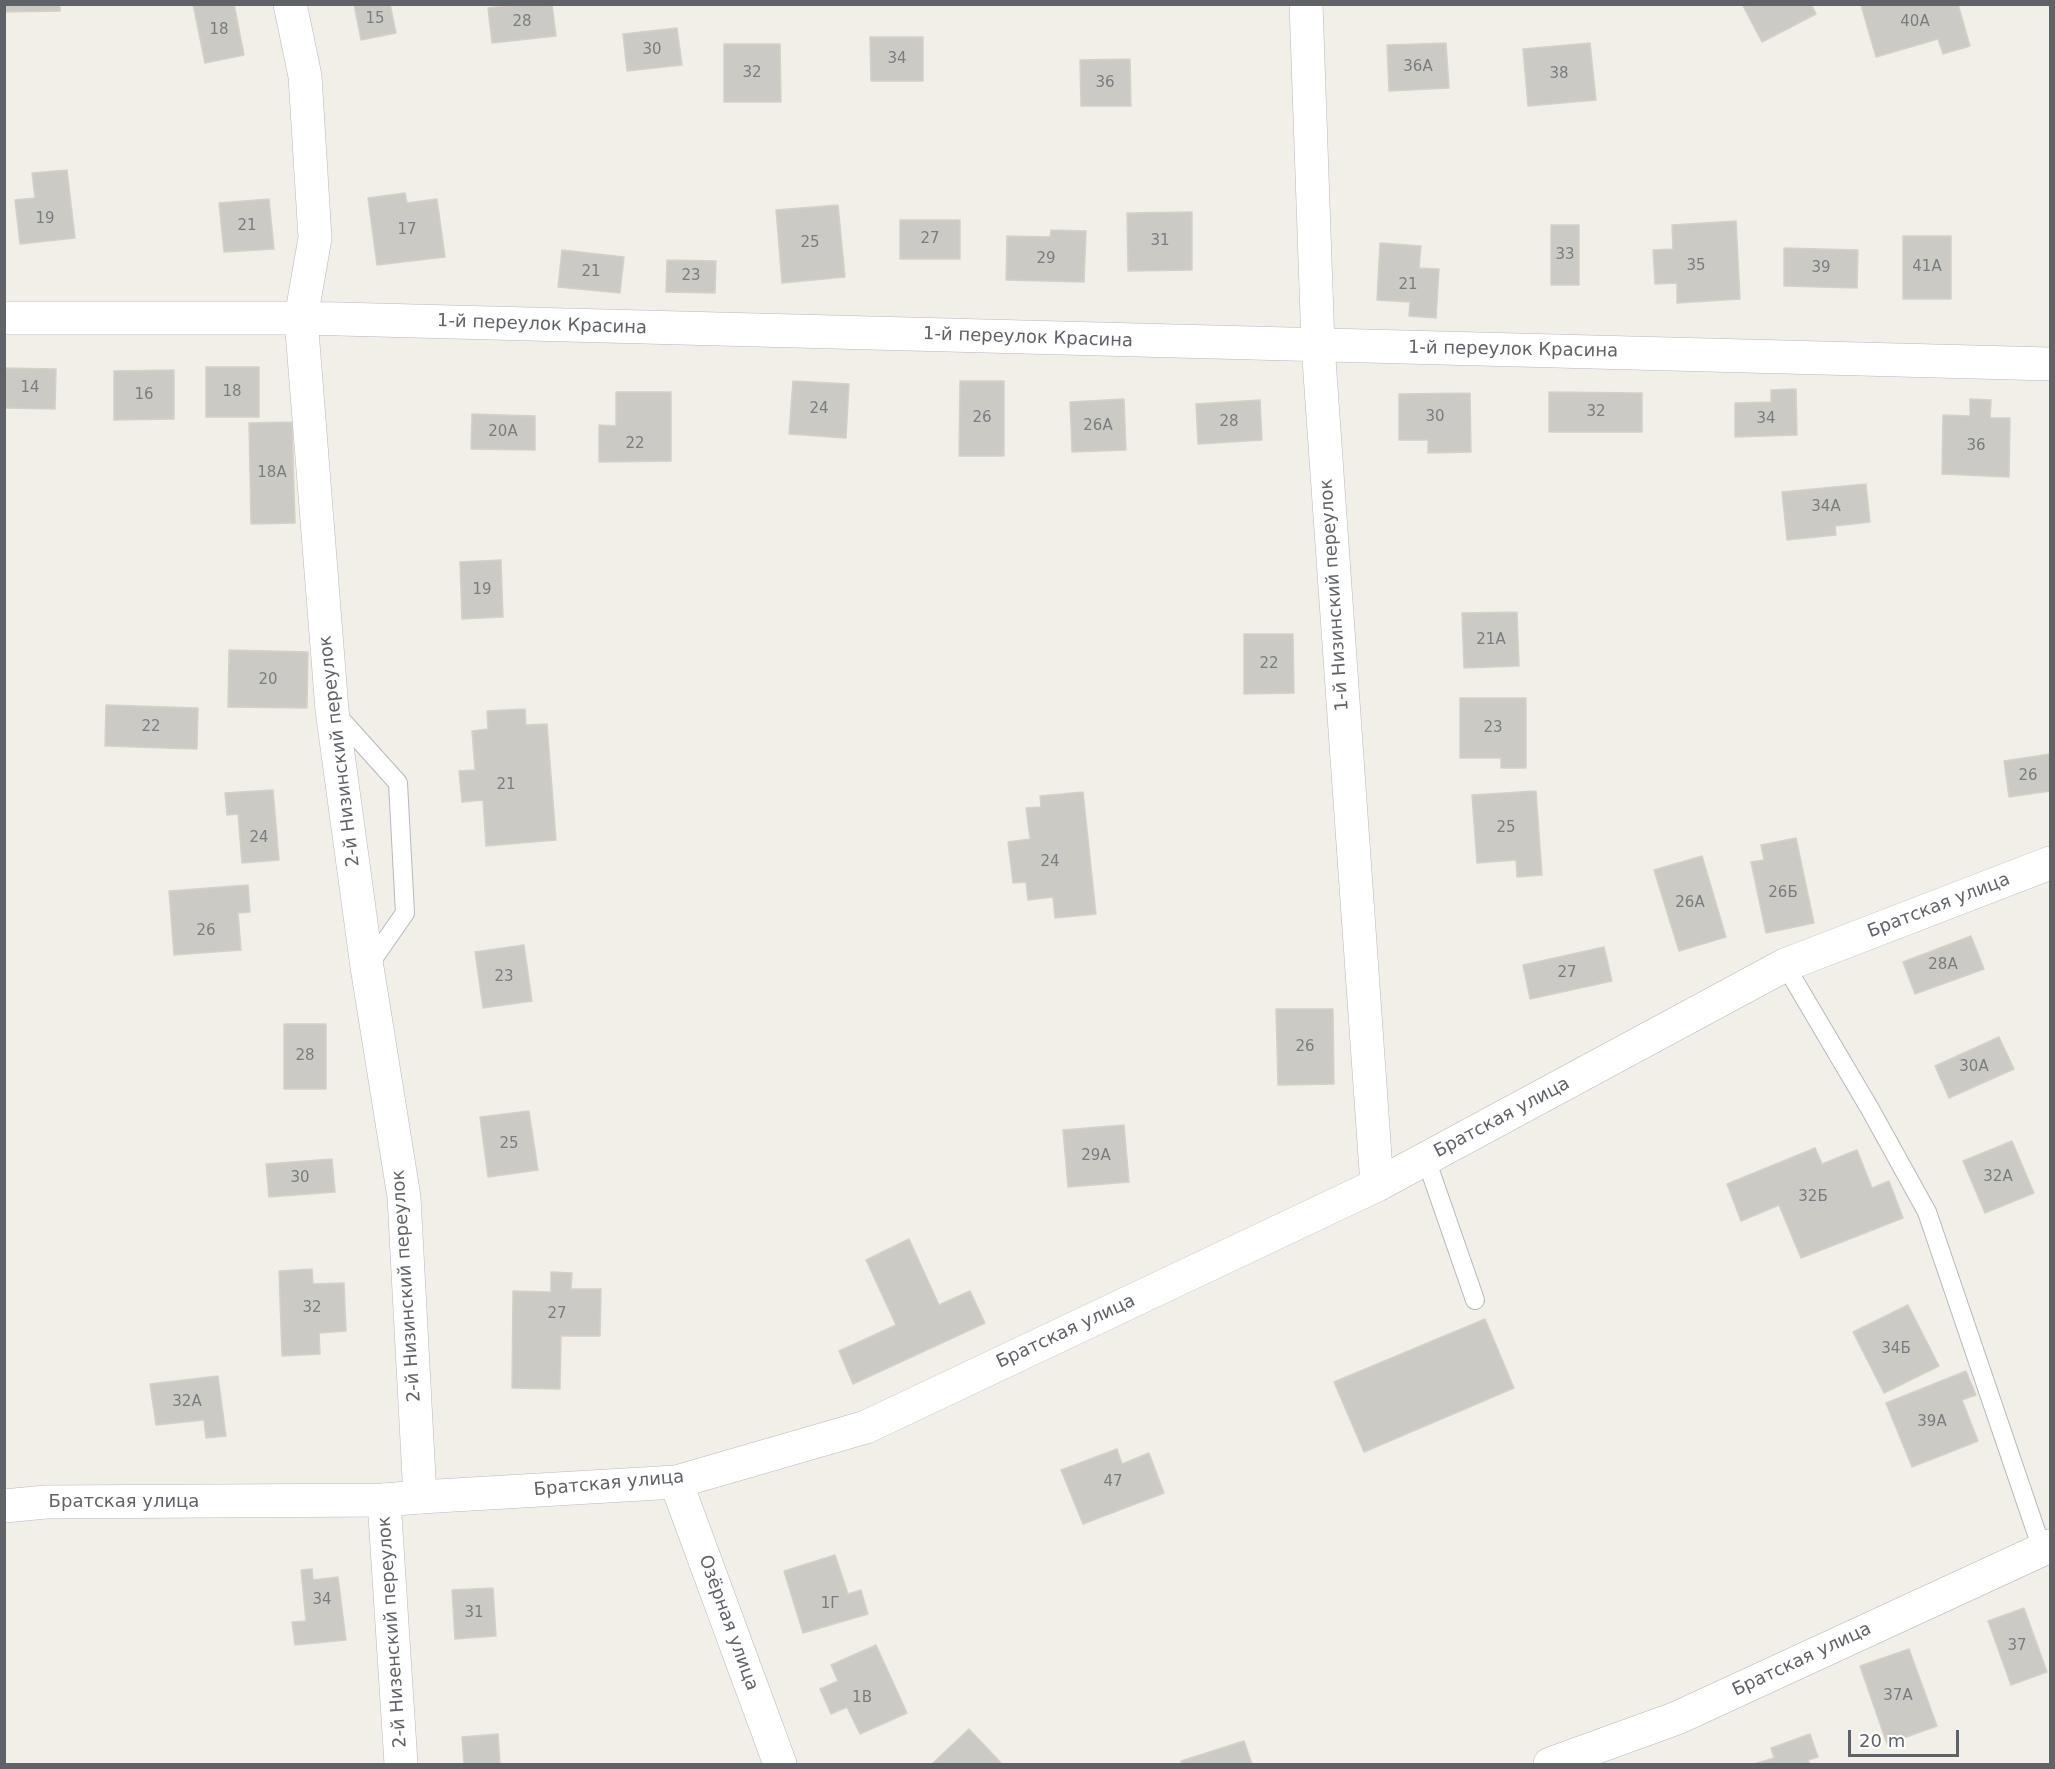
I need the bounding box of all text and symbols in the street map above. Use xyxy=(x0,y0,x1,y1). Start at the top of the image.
house number: 15 xyxy=(365,10,385,28)
house number: 28 xyxy=(512,13,532,31)
house number: 40А xyxy=(1900,13,1930,31)
house number: 18 xyxy=(209,21,229,39)
house number: 30 xyxy=(642,41,662,59)
house number: 34 xyxy=(887,50,907,68)
house number: 36А xyxy=(1403,58,1433,76)
house number: 32 xyxy=(742,64,762,82)
house number: 38 xyxy=(1549,65,1569,83)
house number: 36 xyxy=(1095,74,1115,92)
house number: 19 xyxy=(35,210,55,228)
house number: 21 xyxy=(237,217,257,235)
house number: 17 xyxy=(397,221,417,239)
house number: 27 xyxy=(920,230,940,248)
house number: 31 xyxy=(1150,232,1170,250)
house number: 25 xyxy=(800,234,820,252)
house number: 33 xyxy=(1555,246,1575,264)
house number: 29 xyxy=(1036,250,1056,268)
house number: 35 xyxy=(1686,257,1706,275)
house number: 41А xyxy=(1912,258,1942,276)
house number: 39 xyxy=(1811,259,1831,277)
house number: 21 xyxy=(581,263,601,281)
house number: 23 xyxy=(681,267,701,285)
house number: 21 xyxy=(1398,276,1418,294)
street label: 1-й переулок Красина xyxy=(437,311,647,339)
street label: 1-й переулок Красина xyxy=(923,324,1133,352)
street label: 1-й переулок Красина xyxy=(1408,337,1618,363)
house number: 14 xyxy=(20,379,40,397)
house number: 18 xyxy=(222,383,242,401)
house number: 16 xyxy=(134,386,154,404)
house number: 24 xyxy=(809,400,829,418)
house number: 32 xyxy=(1586,403,1606,421)
house number: 30 xyxy=(1425,408,1445,426)
house number: 26 xyxy=(972,409,992,427)
house number: 34 xyxy=(1756,410,1776,428)
house number: 28 xyxy=(1219,413,1239,431)
house number: 26А xyxy=(1083,417,1113,435)
house number: 20А xyxy=(488,423,518,441)
house number: 22 xyxy=(625,435,645,453)
house number: 36 xyxy=(1966,437,1986,455)
house number: 18А xyxy=(257,464,287,482)
street label: 1-й Низинский переулок xyxy=(1316,478,1354,712)
house number: 34А xyxy=(1811,498,1841,516)
house number: 19 xyxy=(472,581,492,599)
house number: 21А xyxy=(1476,631,1506,649)
street label: 2-й Низинский переулок xyxy=(315,634,365,868)
house number: 22 xyxy=(1259,655,1279,673)
house number: 20 xyxy=(258,671,278,689)
house number: 22 xyxy=(141,718,161,736)
house number: 23 xyxy=(1483,719,1503,737)
house number: 26 xyxy=(2018,767,2038,785)
house number: 21 xyxy=(496,776,516,794)
house number: 25 xyxy=(1496,819,1516,837)
house number: 24 xyxy=(249,829,269,847)
house number: 24 xyxy=(1040,853,1060,871)
street label: Братская улица xyxy=(1865,869,2013,943)
house number: 26Б xyxy=(1768,884,1798,902)
house number: 26А xyxy=(1675,894,1705,912)
house number: 26 xyxy=(196,922,216,940)
house number: 28А xyxy=(1928,956,1958,974)
house number: 27 xyxy=(1557,964,1577,982)
house number: 23 xyxy=(494,968,514,986)
house number: 26 xyxy=(1295,1038,1315,1056)
house number: 28 xyxy=(295,1047,315,1065)
house number: 30А xyxy=(1959,1058,1989,1076)
street label: Братская улица xyxy=(1430,1073,1574,1163)
house number: 25 xyxy=(499,1135,519,1153)
house number: 29А xyxy=(1081,1147,1111,1165)
house number: 32А xyxy=(1983,1168,2013,1186)
house number: 30 xyxy=(290,1169,310,1187)
street label: 2-й Низинский переулок xyxy=(388,1169,426,1403)
house number: 32Б xyxy=(1798,1188,1828,1206)
street label: Братская улица xyxy=(993,1290,1139,1374)
house number: 32 xyxy=(302,1299,322,1317)
house number: 27 xyxy=(547,1305,567,1323)
house number: 34Б xyxy=(1881,1340,1911,1358)
house number: 32А xyxy=(172,1393,202,1411)
house number: 39А xyxy=(1917,1413,1947,1431)
street label: Братская улица xyxy=(533,1467,685,1501)
house number: 47 xyxy=(1103,1473,1123,1491)
street label: Братская улица xyxy=(49,1491,199,1513)
street label: 2-й Низенский переулок xyxy=(374,1515,412,1749)
street label: Озёрная улица xyxy=(693,1552,763,1694)
house number: 34 xyxy=(312,1591,332,1609)
house number: 1Г xyxy=(821,1595,839,1613)
house number: 31 xyxy=(464,1604,484,1622)
street label: Братская улица xyxy=(1729,1618,1875,1702)
house number: 37 xyxy=(2007,1637,2027,1655)
house number: 37А xyxy=(1883,1687,1913,1705)
house number: 1В xyxy=(852,1689,872,1707)
scale bar xyxy=(1851,1718,1962,1756)
text: 20 m xyxy=(1859,1730,1905,1751)

